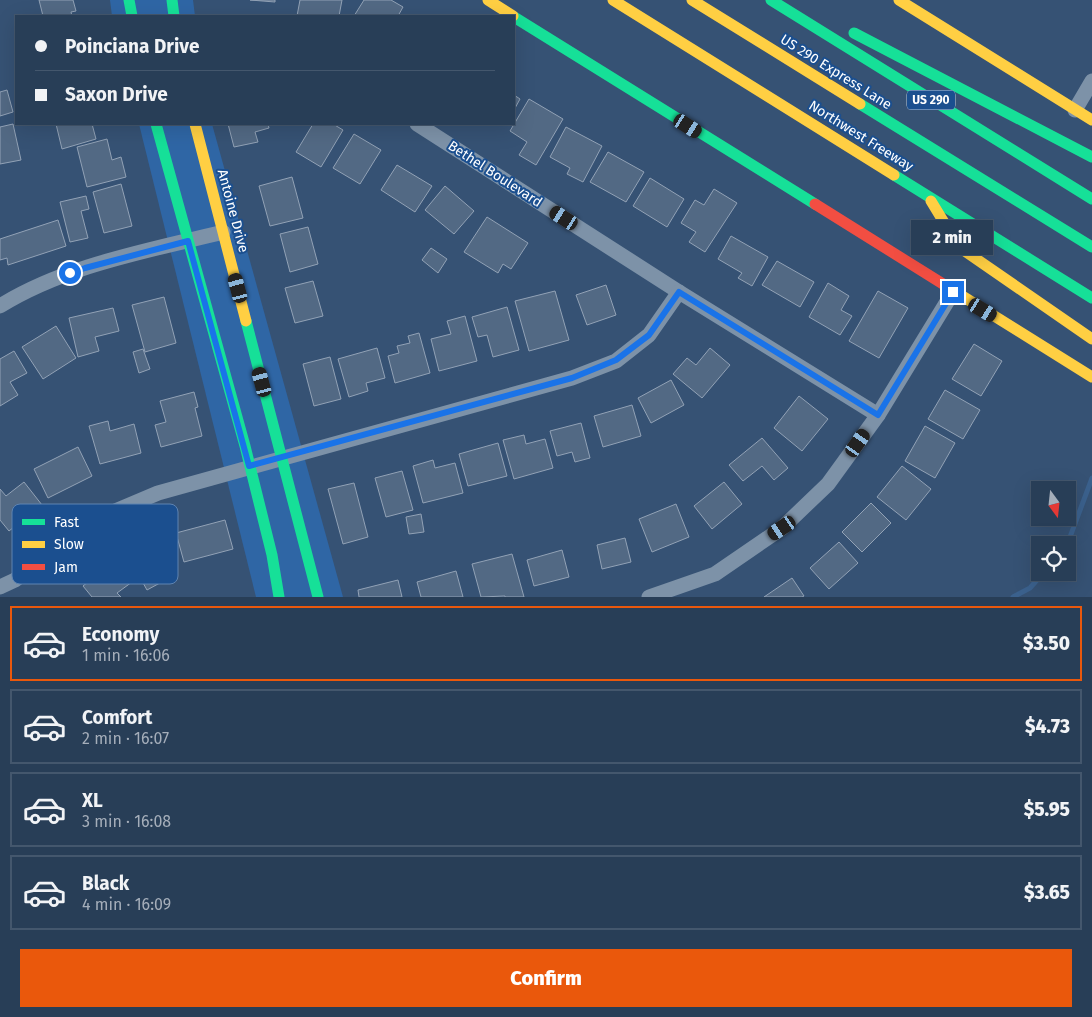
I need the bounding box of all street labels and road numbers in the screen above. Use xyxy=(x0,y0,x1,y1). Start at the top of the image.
street label: US 290 Express Lane xyxy=(777,31,895,113)
road number: US 290 xyxy=(907,90,955,110)
street label: Northwest Freeway xyxy=(806,97,917,175)
street label: Bethel Boulevard xyxy=(445,137,545,211)
street label: Antoine Drive xyxy=(214,167,252,255)

